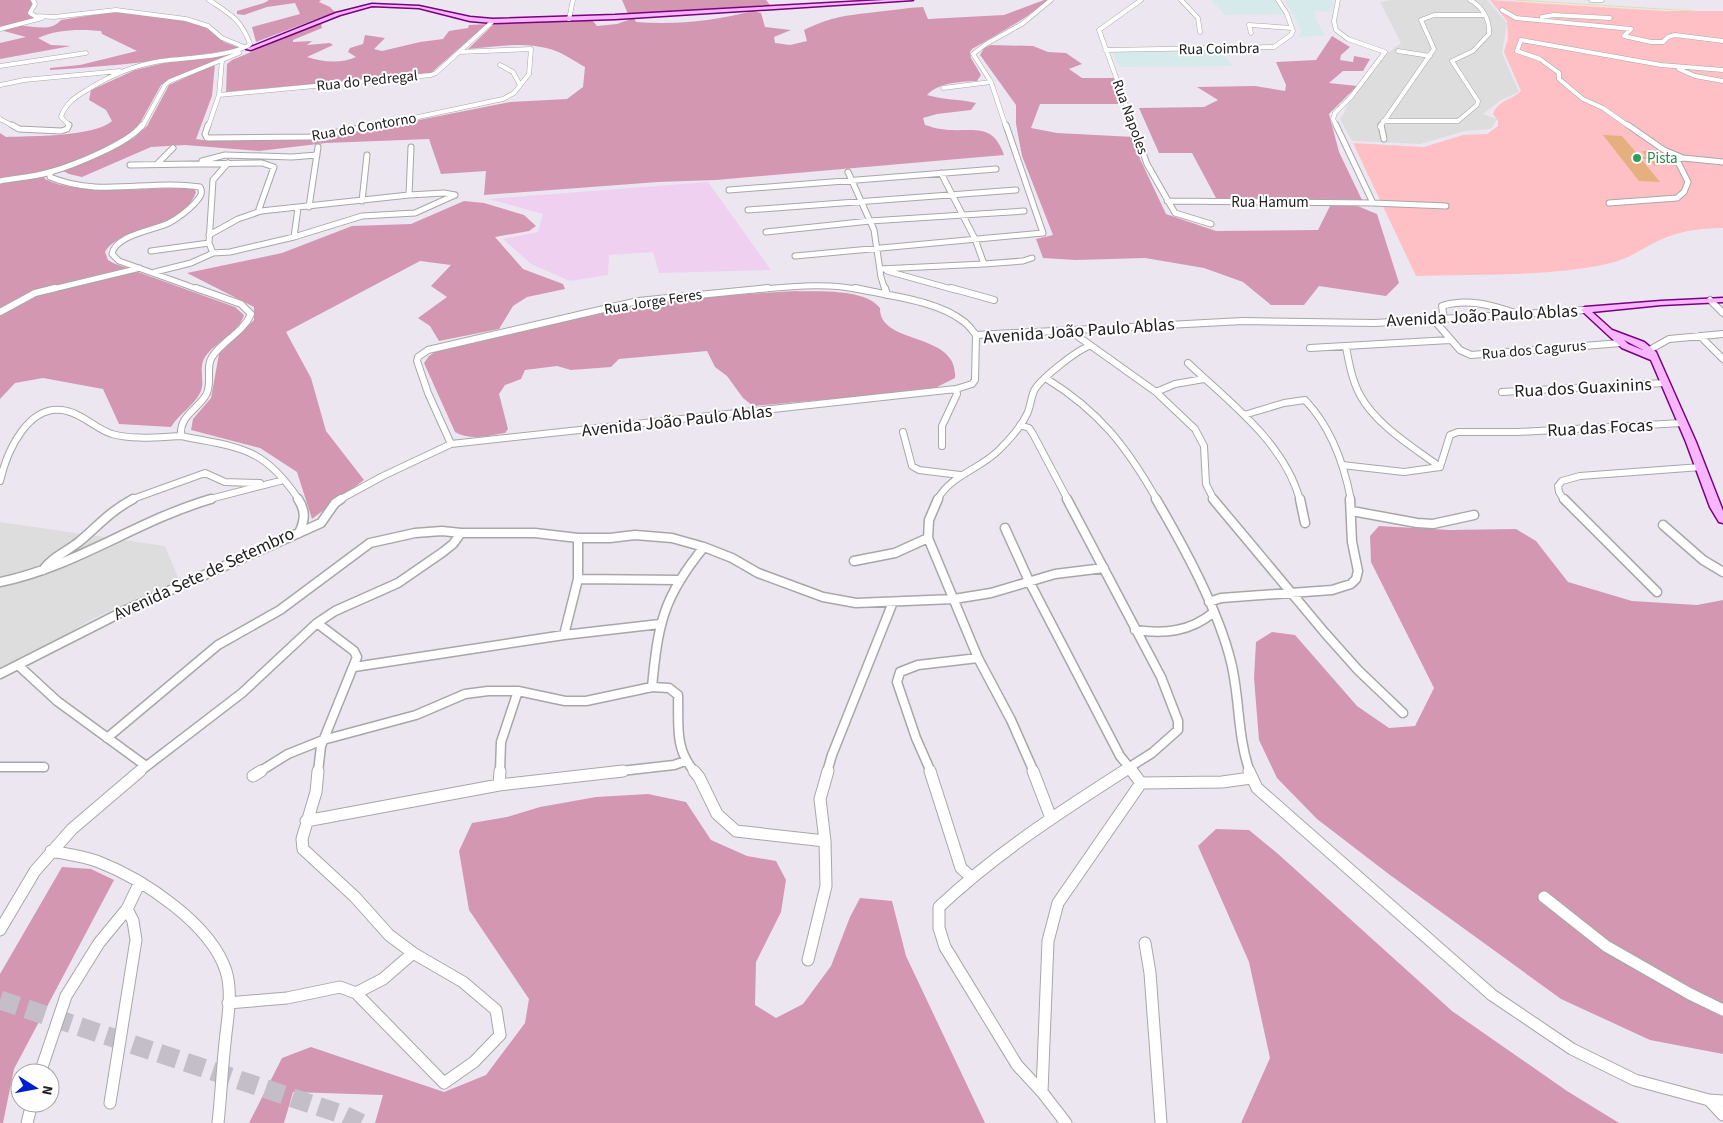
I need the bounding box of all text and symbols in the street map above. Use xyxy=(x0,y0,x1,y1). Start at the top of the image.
street label: Rua Coimbra xyxy=(1178,38,1260,60)
street label: Rua do Pedregal xyxy=(315,65,419,97)
street label: Rua Napoles xyxy=(1107,77,1153,157)
street label: Rua do Contorno xyxy=(310,107,418,147)
place label: Pista xyxy=(1647,148,1677,169)
marker: Pista xyxy=(1631,152,1643,164)
street label: Rua Hamum xyxy=(1231,192,1309,213)
street label: Rua Jorge Feres xyxy=(603,284,703,320)
street label: Avenida João Paulo Ablas xyxy=(1386,299,1578,333)
street label: Avenida João Paulo Ablas xyxy=(983,312,1175,350)
street label: Rua dos Cagurus xyxy=(1481,335,1587,365)
street label: Rua dos Guaxinins xyxy=(1514,372,1652,404)
street label: Avenida João Paulo Ablas xyxy=(580,399,774,443)
street label: Rua das Focas xyxy=(1546,413,1654,443)
street label: Avenida Sete de Setembro xyxy=(109,521,299,627)
north arrow xyxy=(10,1063,60,1113)
text: N xyxy=(36,1084,57,1097)

